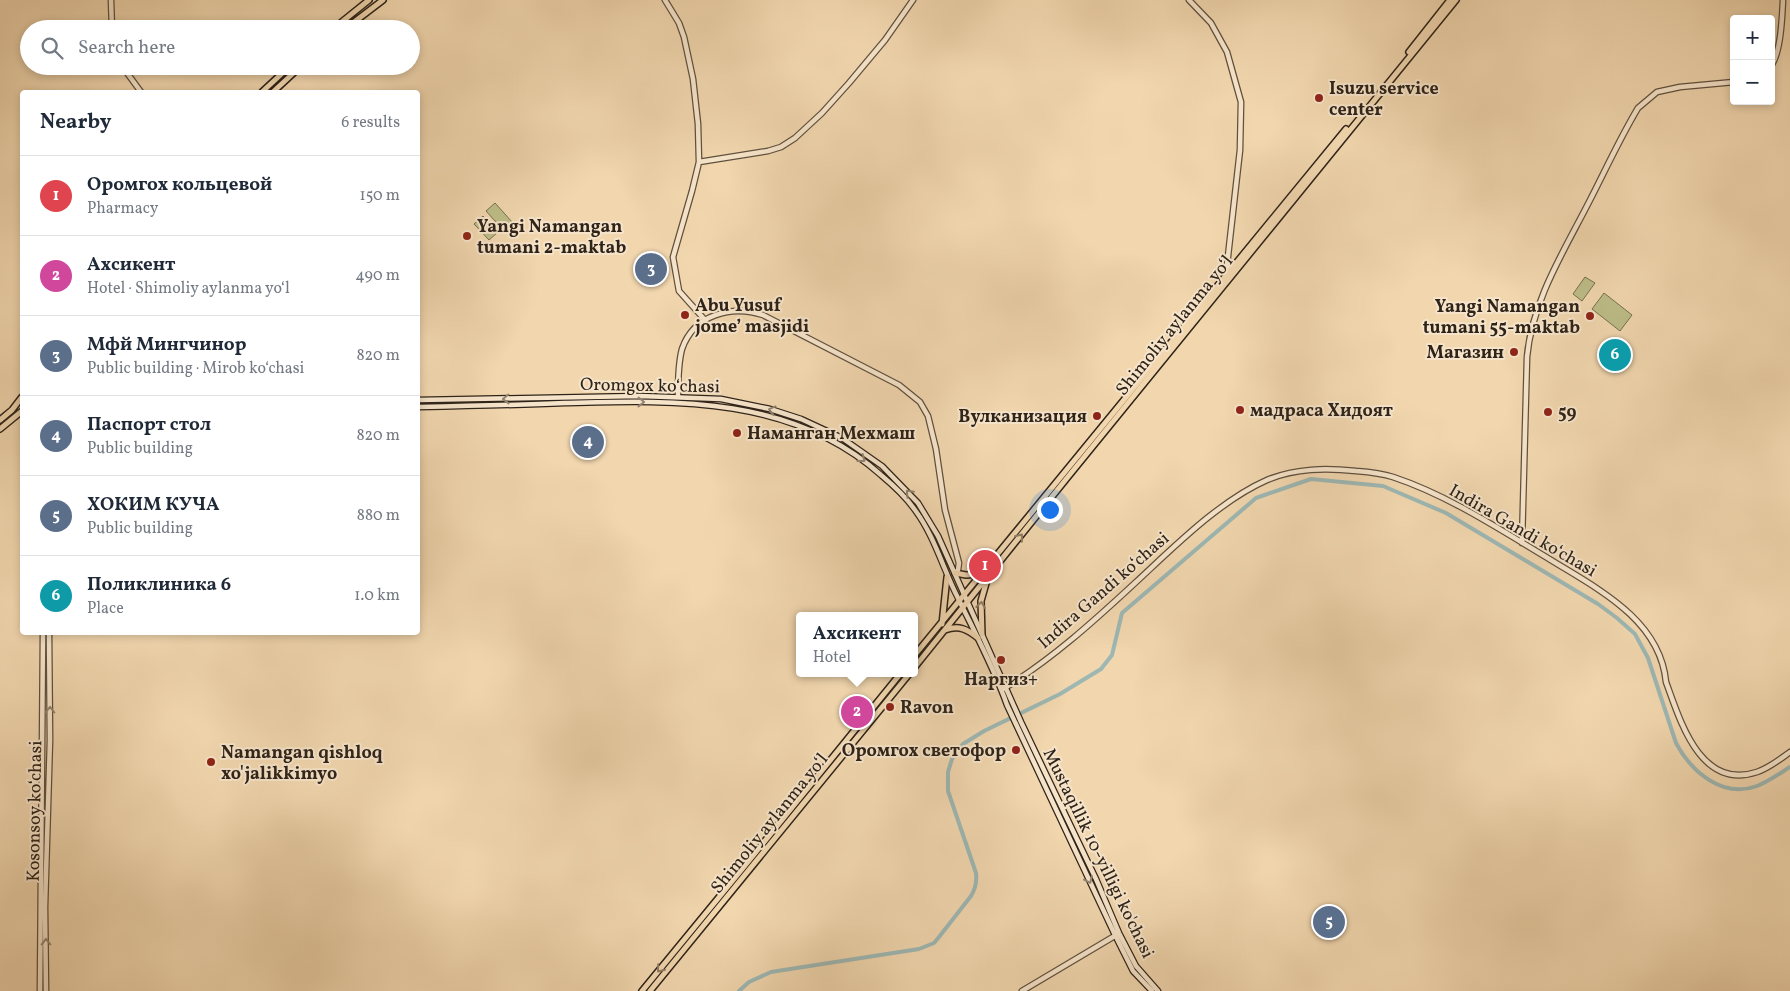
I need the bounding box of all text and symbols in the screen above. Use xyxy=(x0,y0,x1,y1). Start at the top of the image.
map controls xyxy=(1730,15,1775,105)
button: + xyxy=(1730,15,1775,60)
search box xyxy=(20,20,420,75)
icon: search xyxy=(38,34,66,62)
text: Search here xyxy=(78,35,175,61)
button: − xyxy=(1730,60,1775,105)
place label: Isuzu service center xyxy=(1329,77,1439,123)
marker: Isuzu service center xyxy=(1313,92,1325,104)
text: Nearby xyxy=(40,108,111,137)
text: 6 results xyxy=(341,112,400,134)
text: Оромгох кольцевой xyxy=(87,172,272,198)
text: 1 xyxy=(53,185,59,207)
text: 150 m xyxy=(359,185,400,207)
text: Pharmacy xyxy=(87,198,158,220)
place label: Yangi Namangan tumani 2-maktab xyxy=(477,215,626,261)
marker: Yangi Namangan tumani 2-maktab xyxy=(461,230,473,242)
pin: 3 xyxy=(635,250,667,288)
street label: Shimoliy aylanma yoʻl xyxy=(1111,250,1240,401)
text: Ахсикент xyxy=(87,252,176,278)
text: 2 xyxy=(52,265,60,287)
text: 490 m xyxy=(355,265,400,287)
text: Hotel · Shimoliy aylanma yoʻl xyxy=(87,278,290,300)
place label: Abu Yusuf jome’ masjidi xyxy=(695,294,809,340)
place label: Yangi Namangan tumani 55-maktab xyxy=(1423,295,1580,341)
marker: Abu Yusuf jome’ masjidi xyxy=(679,309,691,321)
marker: Yangi Namangan tumani 55-maktab xyxy=(1584,310,1596,322)
text: Мфй Мингчинор xyxy=(87,332,247,358)
pin: 6 xyxy=(1599,336,1631,374)
place label: Магазин xyxy=(1427,341,1504,366)
text: 3 xyxy=(52,345,60,367)
text: 820 m xyxy=(356,345,400,367)
marker: Магазин xyxy=(1508,346,1520,358)
text: Public building · Mirob koʻchasi xyxy=(87,358,304,380)
street label: Oromgox ko‘chasi xyxy=(580,373,720,400)
one-way arrow xyxy=(502,394,510,404)
one-way arrow xyxy=(638,397,645,407)
place label: мадраса Хидоят xyxy=(1250,399,1393,424)
place label: 59 xyxy=(1558,401,1576,426)
marker: мадраса Хидоят xyxy=(1234,404,1246,416)
one-way arrow xyxy=(768,405,777,416)
place label: Вулканизация xyxy=(958,405,1087,430)
marker: 59 xyxy=(1542,406,1554,418)
marker: Вулканизация xyxy=(1091,410,1103,422)
text: Паспорт стол xyxy=(87,412,211,438)
place label: Наманган Мехмаш xyxy=(747,422,915,447)
pin: 4 xyxy=(572,423,604,461)
text: 4 xyxy=(51,425,61,447)
text: 820 m xyxy=(356,425,400,447)
marker: Наманган Мехмаш xyxy=(731,427,743,439)
text: Public building xyxy=(87,438,193,460)
one-way arrow xyxy=(856,453,866,462)
street label: Indira Gandi koʻchasi xyxy=(1444,479,1601,584)
one-way arrow xyxy=(906,490,915,499)
text: ХОКИМ КУЧА xyxy=(87,492,219,518)
your location xyxy=(1037,497,1063,523)
text: 5 xyxy=(52,505,60,527)
text: 880 m xyxy=(357,505,400,527)
text: Public building xyxy=(87,518,193,540)
street label: Indira Gandi koʻchasi xyxy=(1033,527,1175,655)
one-way arrow xyxy=(1014,533,1023,543)
pin: 1 xyxy=(969,547,1001,585)
text: Поликлиника 6 xyxy=(87,572,231,598)
text: 6 xyxy=(52,585,60,607)
text: 1.0 km xyxy=(354,585,400,607)
text: Place xyxy=(87,598,124,620)
one-way arrow xyxy=(975,601,986,609)
popup xyxy=(796,612,918,677)
text: Ахсикент xyxy=(813,621,901,647)
text: Hotel xyxy=(813,647,851,669)
marker: Наргиз+ xyxy=(995,654,1007,666)
place label: Наргиз+ xyxy=(964,668,1038,693)
pin: 2 xyxy=(841,693,873,731)
place label: Ravon xyxy=(900,696,954,721)
marker: Ravon xyxy=(884,701,896,713)
one-way arrow xyxy=(45,706,55,714)
place label: Оромгох светофор xyxy=(842,739,1006,764)
street label: Kosonsoy koʻchasi xyxy=(22,740,49,882)
place label: Namangan qishloq xo'jalikkimyo xyxy=(221,741,383,787)
marker: Оромгох светофор xyxy=(1010,744,1022,756)
street label: Mustaqillik 10-yilligi ko'chasi xyxy=(1036,744,1159,963)
street label: Shimoliy aylanma yoʻl xyxy=(706,748,835,899)
marker: Namangan qishloq xo'jalikkimyo xyxy=(205,756,217,768)
one-way arrow xyxy=(1082,875,1093,884)
pin: 5 xyxy=(1313,903,1345,941)
one-way arrow xyxy=(41,938,51,946)
one-way arrow xyxy=(657,963,665,972)

